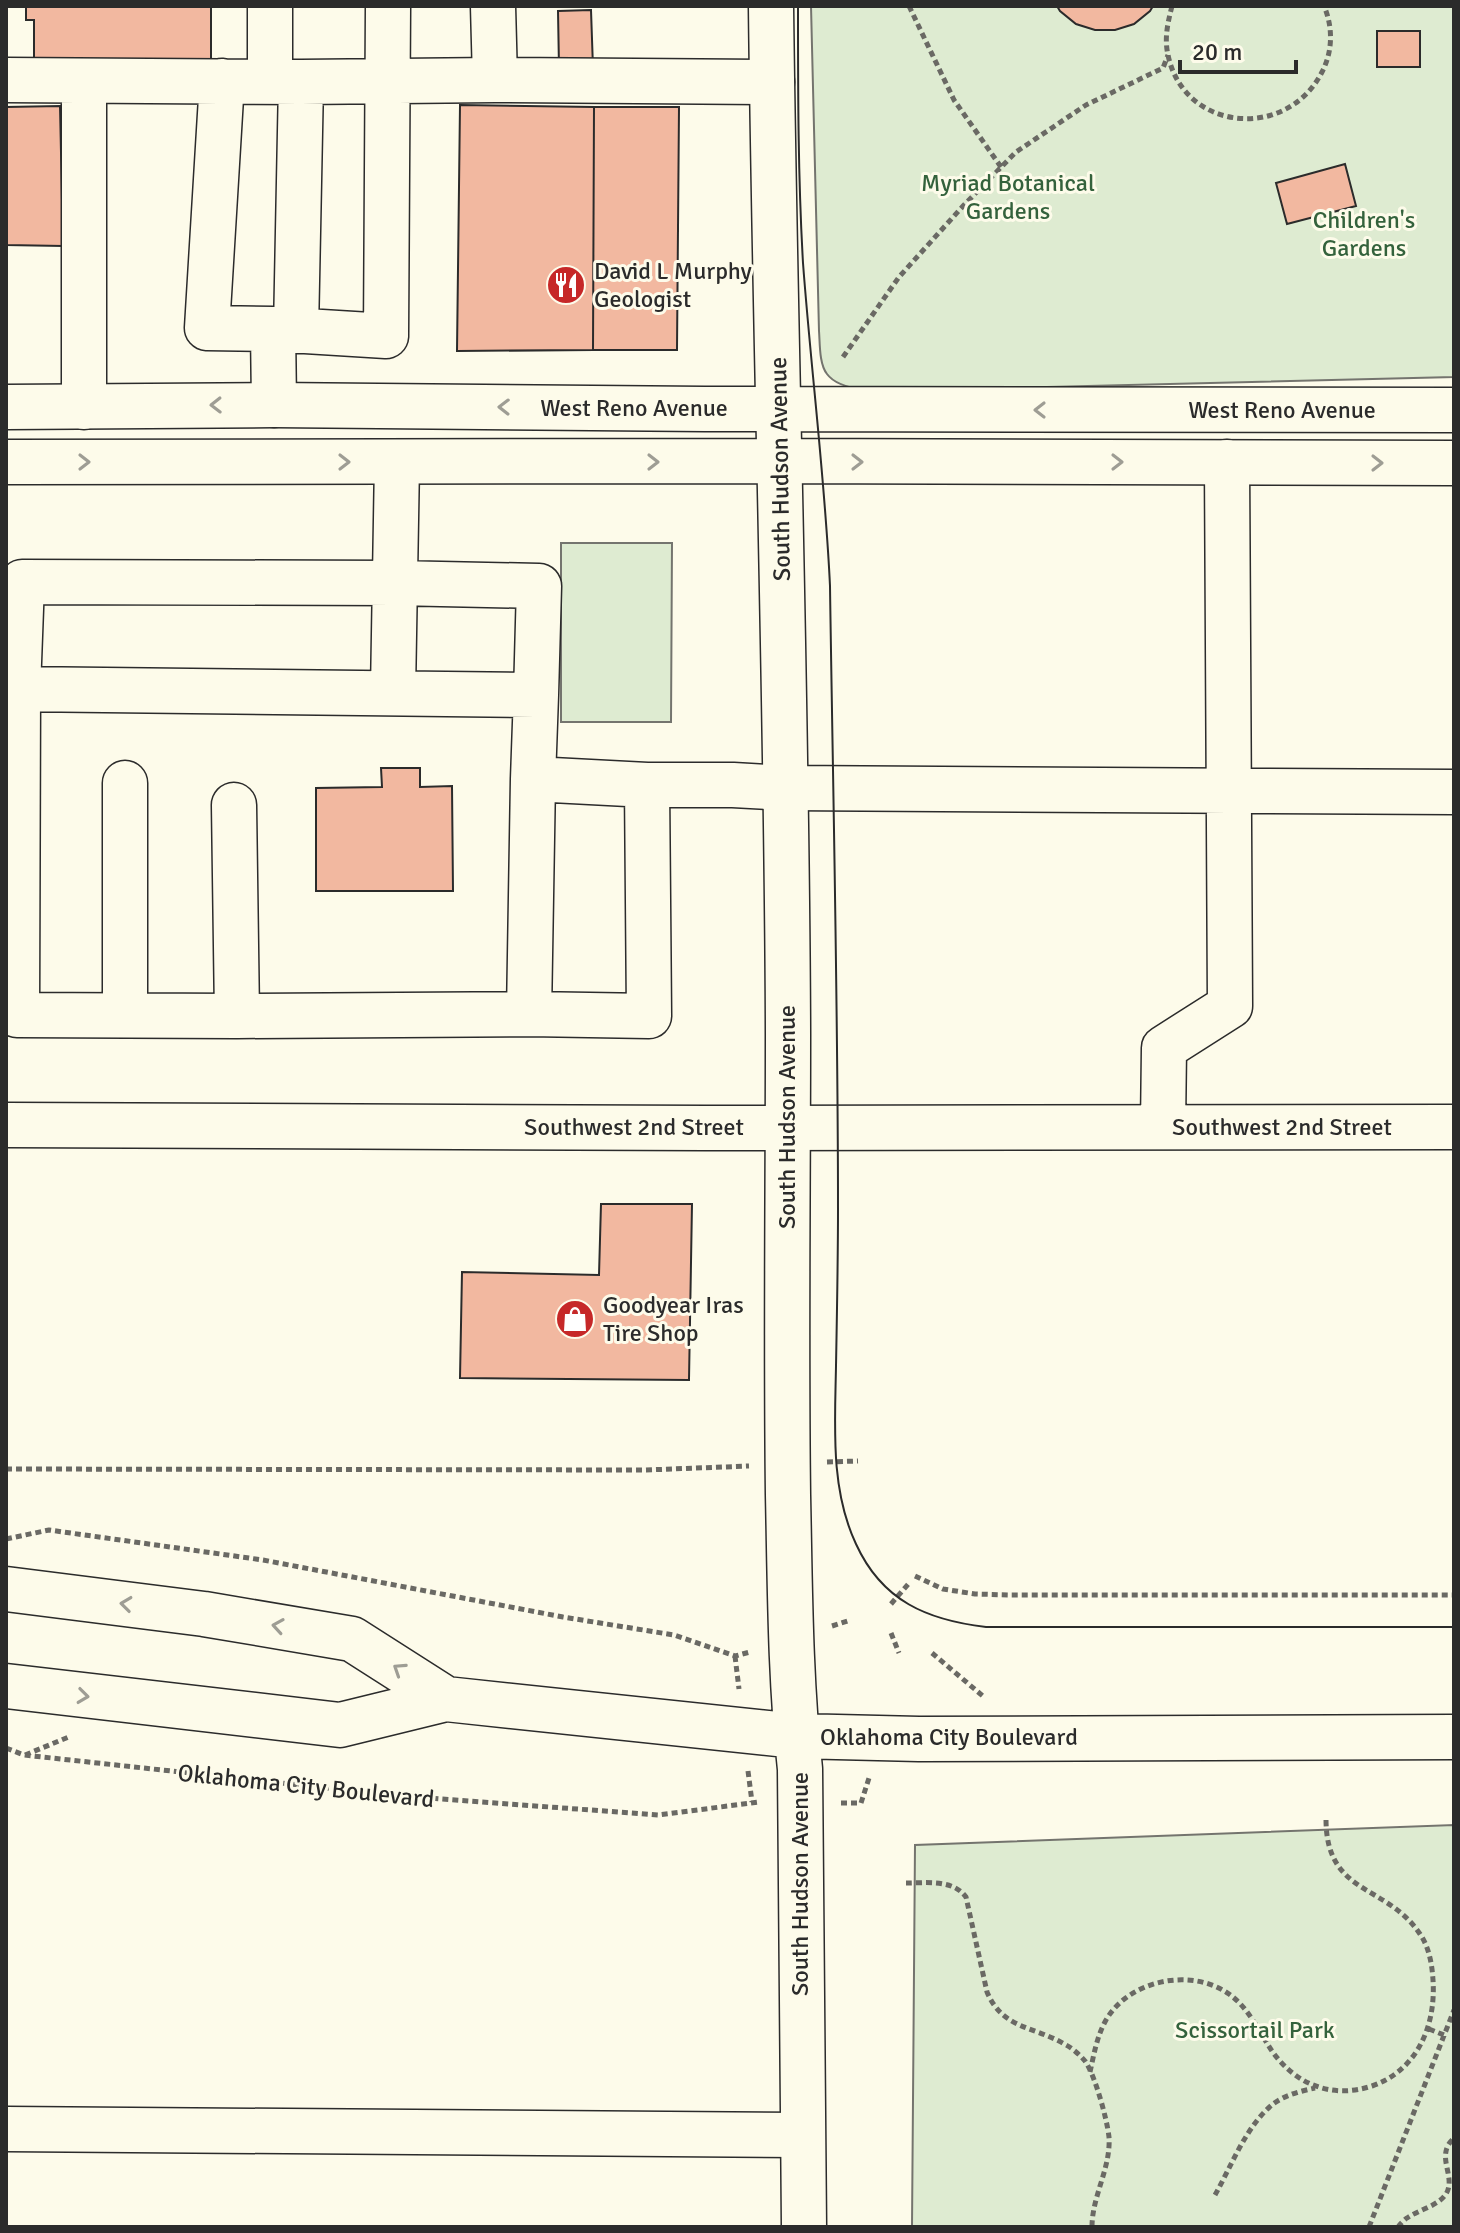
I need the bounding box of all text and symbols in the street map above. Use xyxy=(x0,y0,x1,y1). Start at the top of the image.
scale bar xyxy=(1180,24,1296,74)
text: 20 m xyxy=(1192,37,1242,67)
park label: Myriad Botanical Gardens xyxy=(921,168,1095,226)
park label: Children's Gardens xyxy=(1313,205,1415,263)
place label: David L Murphy Geologist xyxy=(594,256,752,314)
restaurant icon: David L Murphy Geologist xyxy=(545,264,587,306)
street label: South Hudson Avenue xyxy=(763,357,797,581)
street label: West Reno Avenue xyxy=(540,393,728,423)
street label: West Reno Avenue xyxy=(1188,395,1376,425)
one-way arrow xyxy=(209,397,222,414)
one-way arrow xyxy=(497,398,510,416)
one-way arrow xyxy=(1033,401,1046,419)
one-way arrow xyxy=(78,453,91,471)
one-way arrow xyxy=(338,453,351,471)
one-way arrow xyxy=(647,453,660,471)
one-way arrow xyxy=(851,453,864,471)
one-way arrow xyxy=(1111,453,1124,471)
one-way arrow xyxy=(1371,454,1384,472)
street label: South Hudson Avenue xyxy=(772,1005,802,1229)
street label: Southwest 2nd Street xyxy=(524,1112,744,1142)
street label: Southwest 2nd Street xyxy=(1172,1112,1392,1142)
place label: Goodyear Iras Tire Shop xyxy=(603,1290,744,1348)
shop icon: Goodyear Iras Tire Shop xyxy=(554,1298,596,1340)
one-way arrow xyxy=(119,1596,132,1613)
one-way arrow xyxy=(271,1619,285,1636)
one-way arrow xyxy=(393,1664,408,1679)
one-way arrow xyxy=(76,1687,90,1704)
street label: Oklahoma City Boulevard xyxy=(820,1722,1078,1752)
street label: Oklahoma City Boulevard xyxy=(176,1758,436,1814)
street label: South Hudson Avenue xyxy=(785,1772,815,1996)
park label: Scissortail Park xyxy=(1175,2015,1335,2045)

